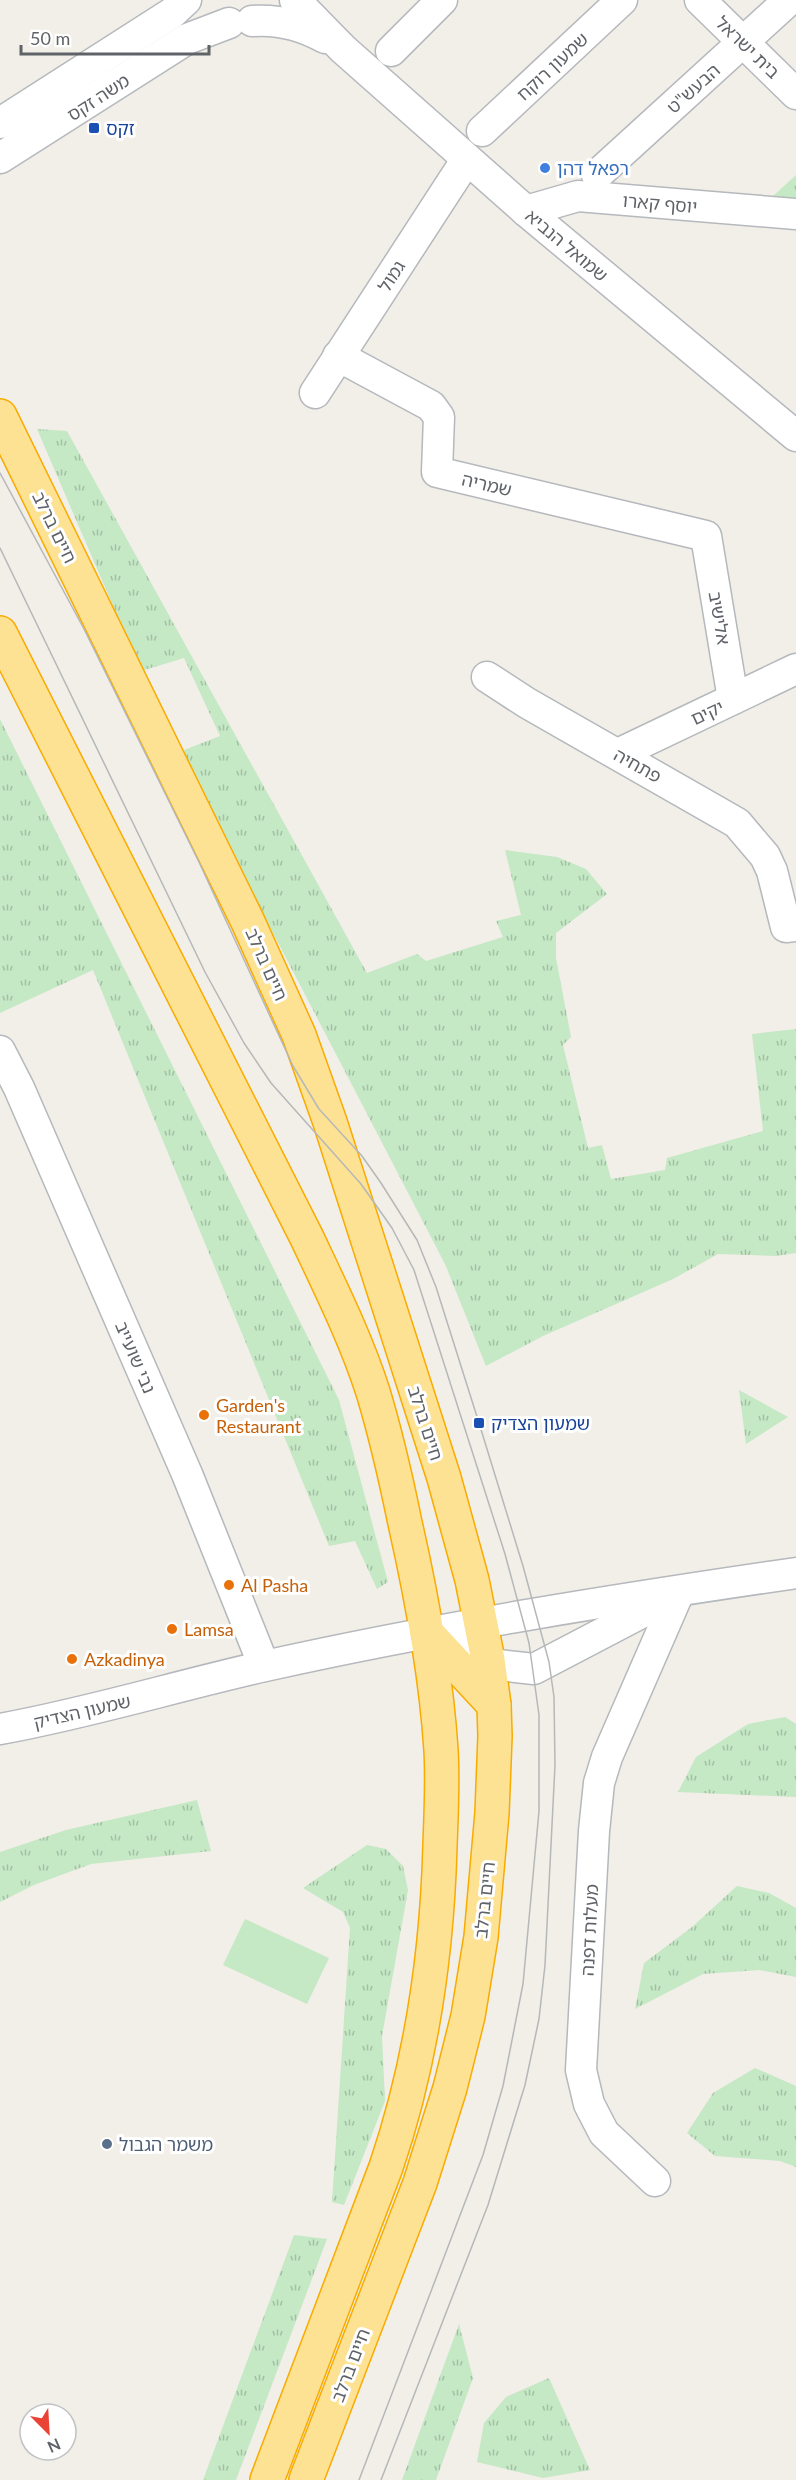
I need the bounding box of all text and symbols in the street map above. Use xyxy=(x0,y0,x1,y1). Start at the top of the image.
street label: בית ישראל xyxy=(711,11,785,83)
scale bar xyxy=(21,18,208,56)
text: 50 m xyxy=(30,27,70,49)
street label: שמעון רוקח xyxy=(512,27,592,105)
street label: הבעש"ט xyxy=(662,59,724,117)
street label: משה זקס xyxy=(63,69,133,125)
place label: זקס xyxy=(106,117,135,139)
marker: זקס xyxy=(87,121,101,135)
place label: רפאל דהן xyxy=(557,157,629,179)
marker: רפאל דהן xyxy=(538,161,552,175)
street label: יוסף קארו xyxy=(622,189,698,217)
street label: שמואל הנביא xyxy=(521,204,613,286)
street label: גמול xyxy=(373,256,409,296)
street label: שמריה xyxy=(460,468,514,500)
street label: חיים ברלב xyxy=(28,488,82,566)
street label: אלישיב xyxy=(705,590,735,646)
street label: יקים xyxy=(687,695,727,729)
street label: פתחיה xyxy=(610,743,666,787)
street label: חיים ברלב xyxy=(241,924,293,1004)
street label: נבי שועייב xyxy=(111,1318,161,1396)
street label: חיים ברלב xyxy=(404,1383,448,1463)
place label: Garden's Restaurant xyxy=(216,1394,302,1437)
marker: Garden's Restaurant xyxy=(197,1408,211,1422)
place label: שמעון הצדיק xyxy=(491,1412,590,1434)
marker: שמעון הצדיק xyxy=(472,1416,486,1430)
place label: Al Pasha xyxy=(241,1574,308,1596)
marker: Al Pasha xyxy=(222,1578,236,1592)
place label: Lamsa xyxy=(184,1618,234,1640)
marker: Lamsa xyxy=(165,1622,179,1636)
place label: Azkadinya xyxy=(84,1648,165,1670)
marker: Azkadinya xyxy=(65,1652,79,1666)
street label: שמעון הצדיק xyxy=(31,1689,133,1733)
street label: חיים ברלב xyxy=(469,1860,499,1940)
street label: מעלות דפנה xyxy=(576,1883,602,1977)
place label: משמר הגבול xyxy=(119,2133,213,2155)
marker: משמר הגבול xyxy=(100,2137,114,2151)
street label: חיים ברלב xyxy=(326,2325,374,2405)
north arrow xyxy=(18,2402,78,2462)
text: N xyxy=(45,2435,64,2457)

